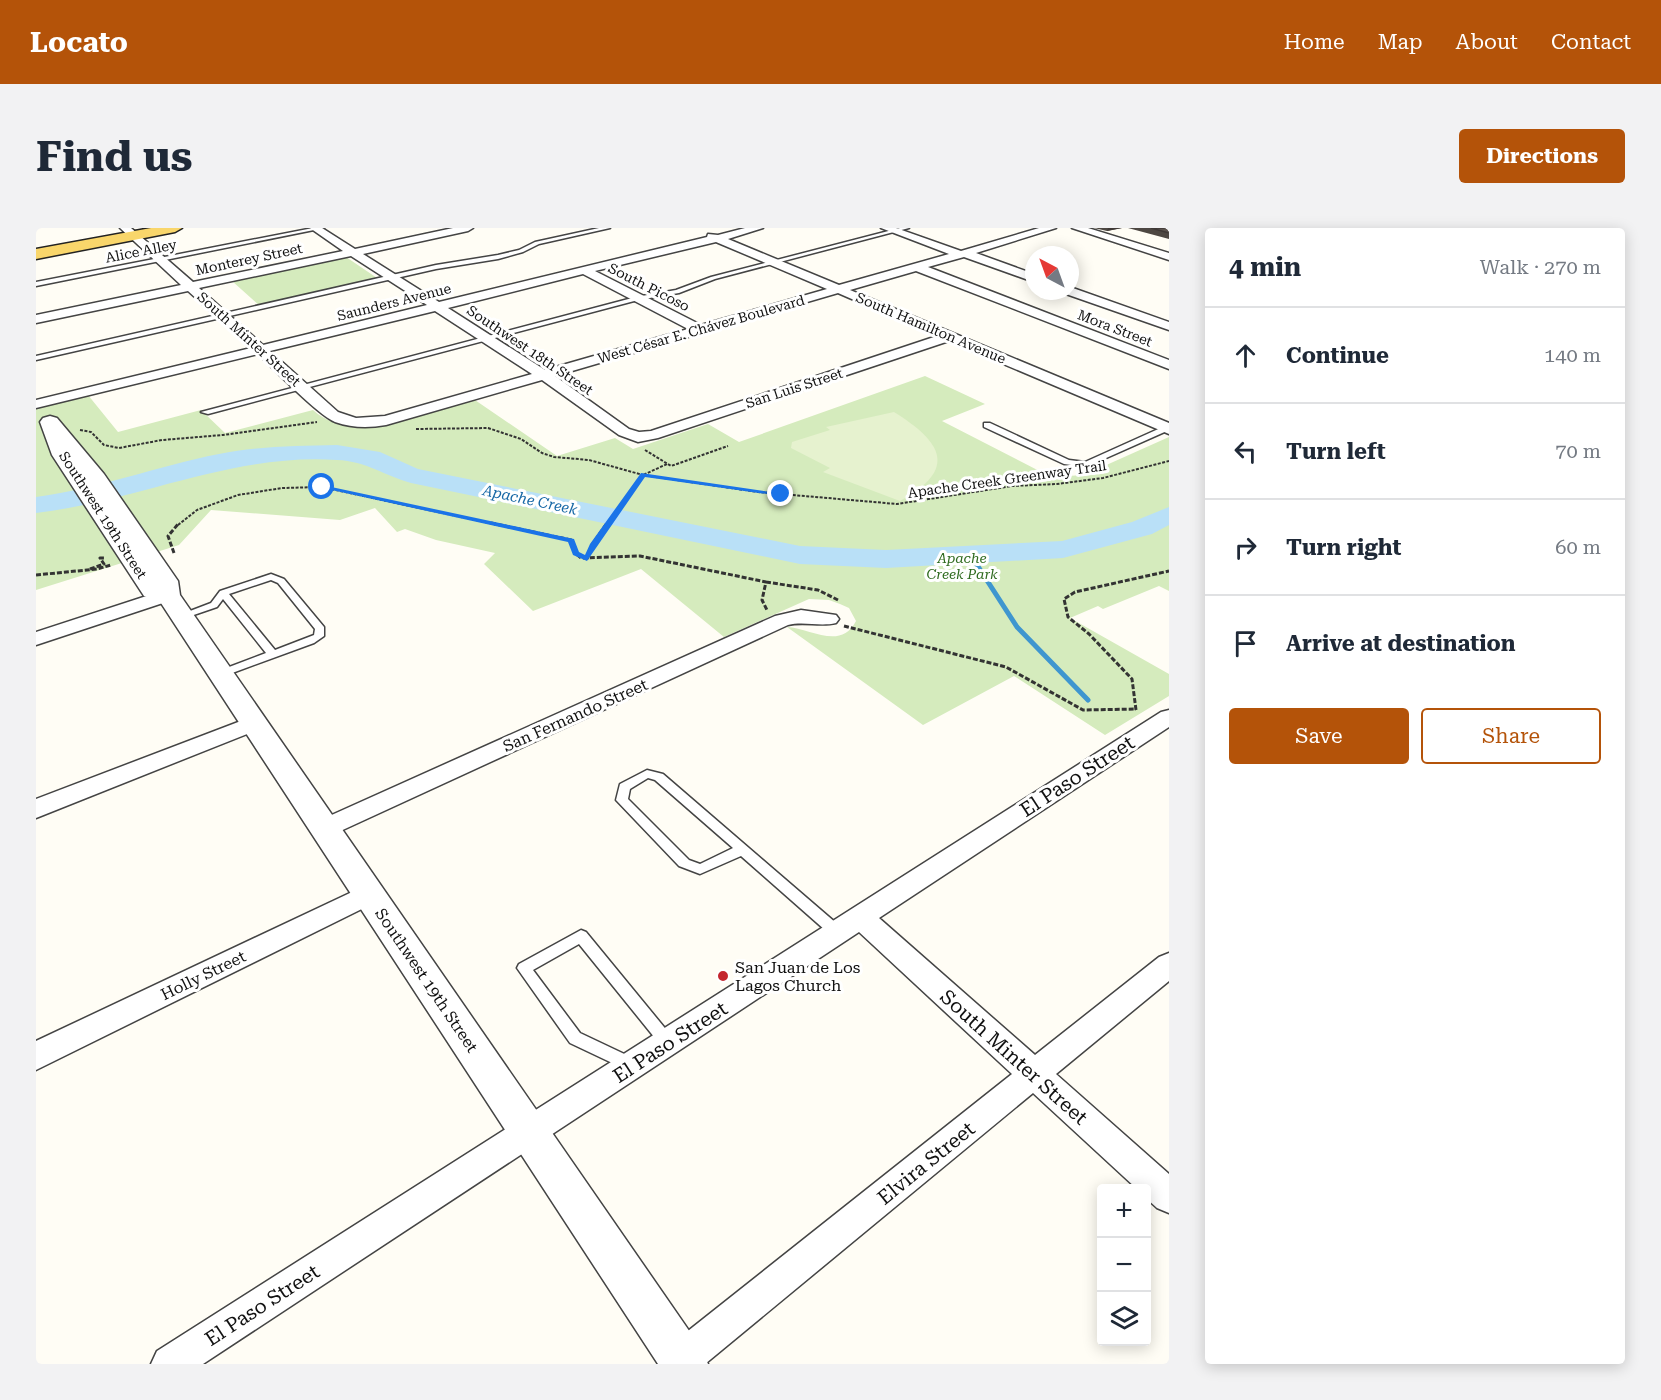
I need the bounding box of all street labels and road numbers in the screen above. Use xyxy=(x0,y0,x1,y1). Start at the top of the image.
street label: Alice Alley xyxy=(104,236,179,266)
street label: Monterey Street xyxy=(194,240,304,278)
street label: South Picoso xyxy=(606,260,692,314)
street label: Saunders Avenue xyxy=(335,280,453,324)
street label: South Minter Street xyxy=(194,289,304,389)
street label: South Hamilton Avenue xyxy=(854,289,1009,367)
street label: West César E. Chávez Boulevard xyxy=(596,292,806,366)
street label: Southwest 18th Street xyxy=(464,302,596,398)
street label: Mora Street xyxy=(1075,306,1155,350)
street label: San Luis Street xyxy=(743,365,845,411)
street label: Southwest 19th Street xyxy=(56,448,150,582)
street label: Apache Creek Greenway Trail xyxy=(907,457,1108,501)
street label: San Fernando Street xyxy=(500,675,651,756)
street label: El Paso Street xyxy=(1015,730,1139,822)
street label: Southwest 19th Street xyxy=(371,905,482,1056)
street label: Holly Street xyxy=(158,947,249,1004)
street label: South Minter Street xyxy=(935,984,1093,1130)
street label: El Paso Street xyxy=(608,996,732,1088)
street label: Elvira Street xyxy=(872,1116,980,1210)
street label: El Paso Street xyxy=(200,1259,324,1351)

